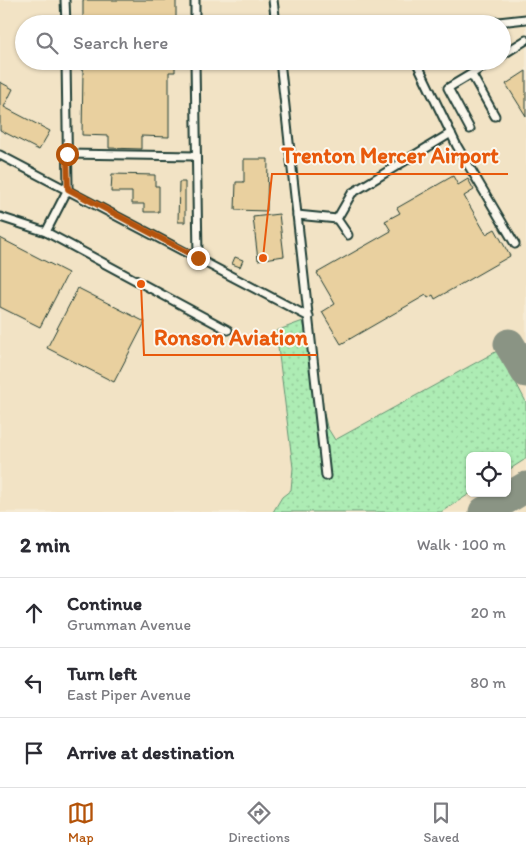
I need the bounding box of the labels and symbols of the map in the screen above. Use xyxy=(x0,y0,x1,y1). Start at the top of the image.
callout: Trenton Mercer Airport xyxy=(272,137,508,174)
text: Trenton Mercer Airport xyxy=(280,142,499,169)
route start xyxy=(56,143,79,166)
route end xyxy=(187,247,210,270)
callout: Ronson Aviation xyxy=(144,318,317,355)
text: Ronson Aviation xyxy=(154,324,308,351)

